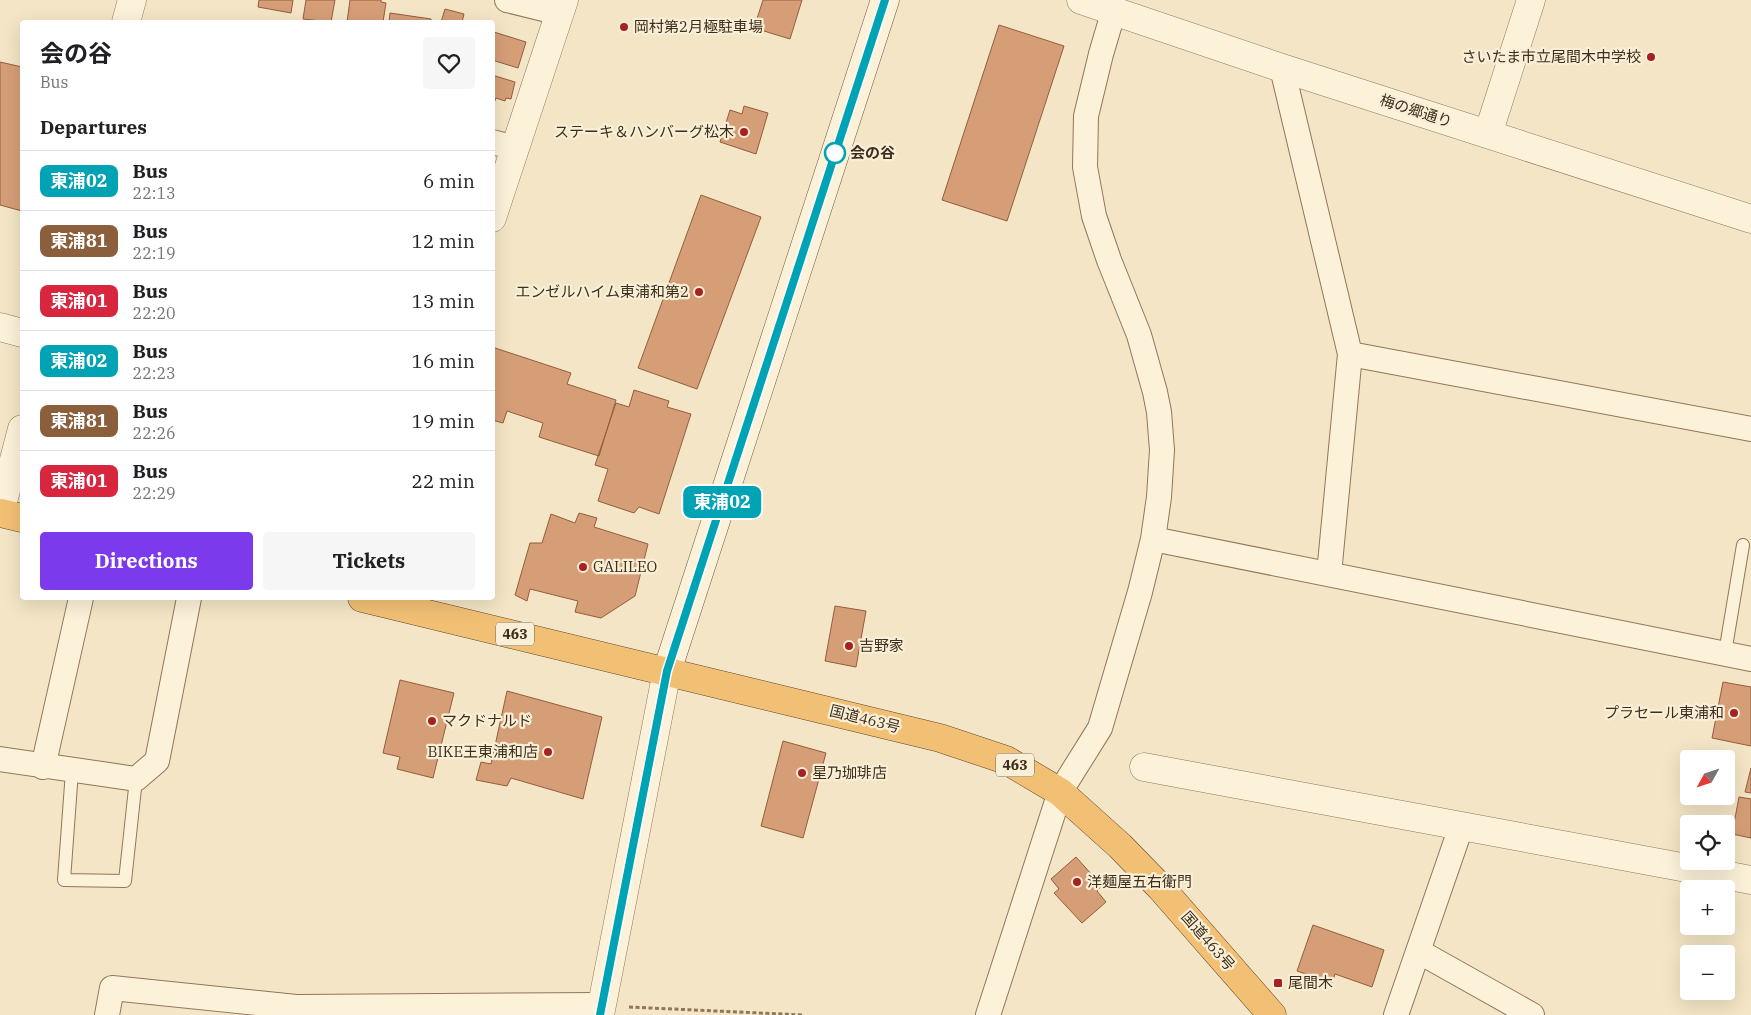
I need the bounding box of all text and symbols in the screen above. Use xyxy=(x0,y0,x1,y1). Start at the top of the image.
place label: 岡村第2月極駐車場 xyxy=(634,17,763,36)
marker: 岡村第2月極駐車場 xyxy=(618,21,630,33)
text: 会の谷 xyxy=(40,37,112,69)
button: heart xyxy=(423,37,475,89)
place label: さいたま市立尾間木中学校 xyxy=(1461,47,1641,66)
marker: さいたま市立尾間木中学校 xyxy=(1645,51,1657,63)
text: Bus xyxy=(40,72,68,92)
street label: 梅の郷通り xyxy=(1378,90,1455,131)
text: Departures xyxy=(40,115,147,139)
place label: ステーキ＆ハンバーグ松木 xyxy=(554,122,734,141)
marker: ステーキ＆ハンバーグ松木 xyxy=(738,126,750,138)
marker: 会の谷 xyxy=(824,142,846,164)
place label: 会の谷 xyxy=(850,143,895,162)
text: Bus xyxy=(133,159,168,183)
text: 東浦02 xyxy=(50,169,108,192)
text: 6 min xyxy=(423,169,475,193)
text: 22:13 xyxy=(133,183,176,203)
text: Bus xyxy=(133,219,168,243)
text: 東浦81 xyxy=(50,229,108,252)
text: 12 min xyxy=(412,229,475,253)
text: 22:19 xyxy=(133,243,176,263)
text: Bus xyxy=(133,279,168,303)
place label: エンゼルハイム東浦和第2 xyxy=(516,282,689,301)
marker: エンゼルハイム東浦和第2 xyxy=(693,286,705,298)
text: 東浦01 xyxy=(50,289,108,312)
text: 13 min xyxy=(412,289,475,313)
text: 22:20 xyxy=(133,303,176,323)
text: Bus xyxy=(133,339,168,363)
text: 東浦02 xyxy=(50,349,108,372)
text: 16 min xyxy=(412,349,475,373)
text: 22:23 xyxy=(133,363,176,383)
text: Bus xyxy=(133,399,168,423)
text: 東浦81 xyxy=(50,409,108,432)
text: 19 min xyxy=(412,409,475,433)
text: 22:26 xyxy=(133,423,176,443)
text: Bus xyxy=(133,459,168,483)
text: 東浦01 xyxy=(50,469,108,492)
text: 22 min xyxy=(412,469,475,493)
text: 22:29 xyxy=(133,483,176,503)
line badge: 東浦02 xyxy=(687,486,757,518)
text: 東浦02 xyxy=(693,490,751,513)
button: Directions xyxy=(40,532,253,590)
button: Tickets xyxy=(263,532,475,590)
place label: GALILEO xyxy=(593,557,657,576)
marker: GALILEO xyxy=(577,561,589,573)
road number: 463 xyxy=(496,622,534,646)
place label: 吉野家 xyxy=(859,636,904,655)
marker: 吉野家 xyxy=(843,640,855,652)
street label: 国道463号 xyxy=(828,701,902,736)
place label: プラセール東浦和 xyxy=(1604,703,1724,722)
marker: プラセール東浦和 xyxy=(1728,707,1740,719)
place label: マクドナルド xyxy=(442,711,532,730)
marker: マクドナルド xyxy=(426,715,438,727)
place label: BIKE王東浦和店 xyxy=(428,742,538,761)
marker: BIKE王東浦和店 xyxy=(542,746,554,758)
north arrow xyxy=(1680,750,1735,805)
map controls xyxy=(1680,750,1735,1000)
road number: 463 xyxy=(996,754,1034,776)
place label: 星乃珈琲店 xyxy=(812,763,887,782)
marker: 星乃珈琲店 xyxy=(796,767,808,779)
button: locate xyxy=(1680,815,1735,870)
place label: 洋麺屋五右衛門 xyxy=(1087,872,1192,891)
marker: 洋麺屋五右衛門 xyxy=(1071,876,1083,888)
button: + xyxy=(1680,880,1735,935)
street label: 国道463号 xyxy=(1178,907,1239,974)
button: − xyxy=(1680,945,1735,1000)
place label: 尾間木 xyxy=(1288,973,1333,992)
marker: 尾間木 xyxy=(1272,977,1284,989)

